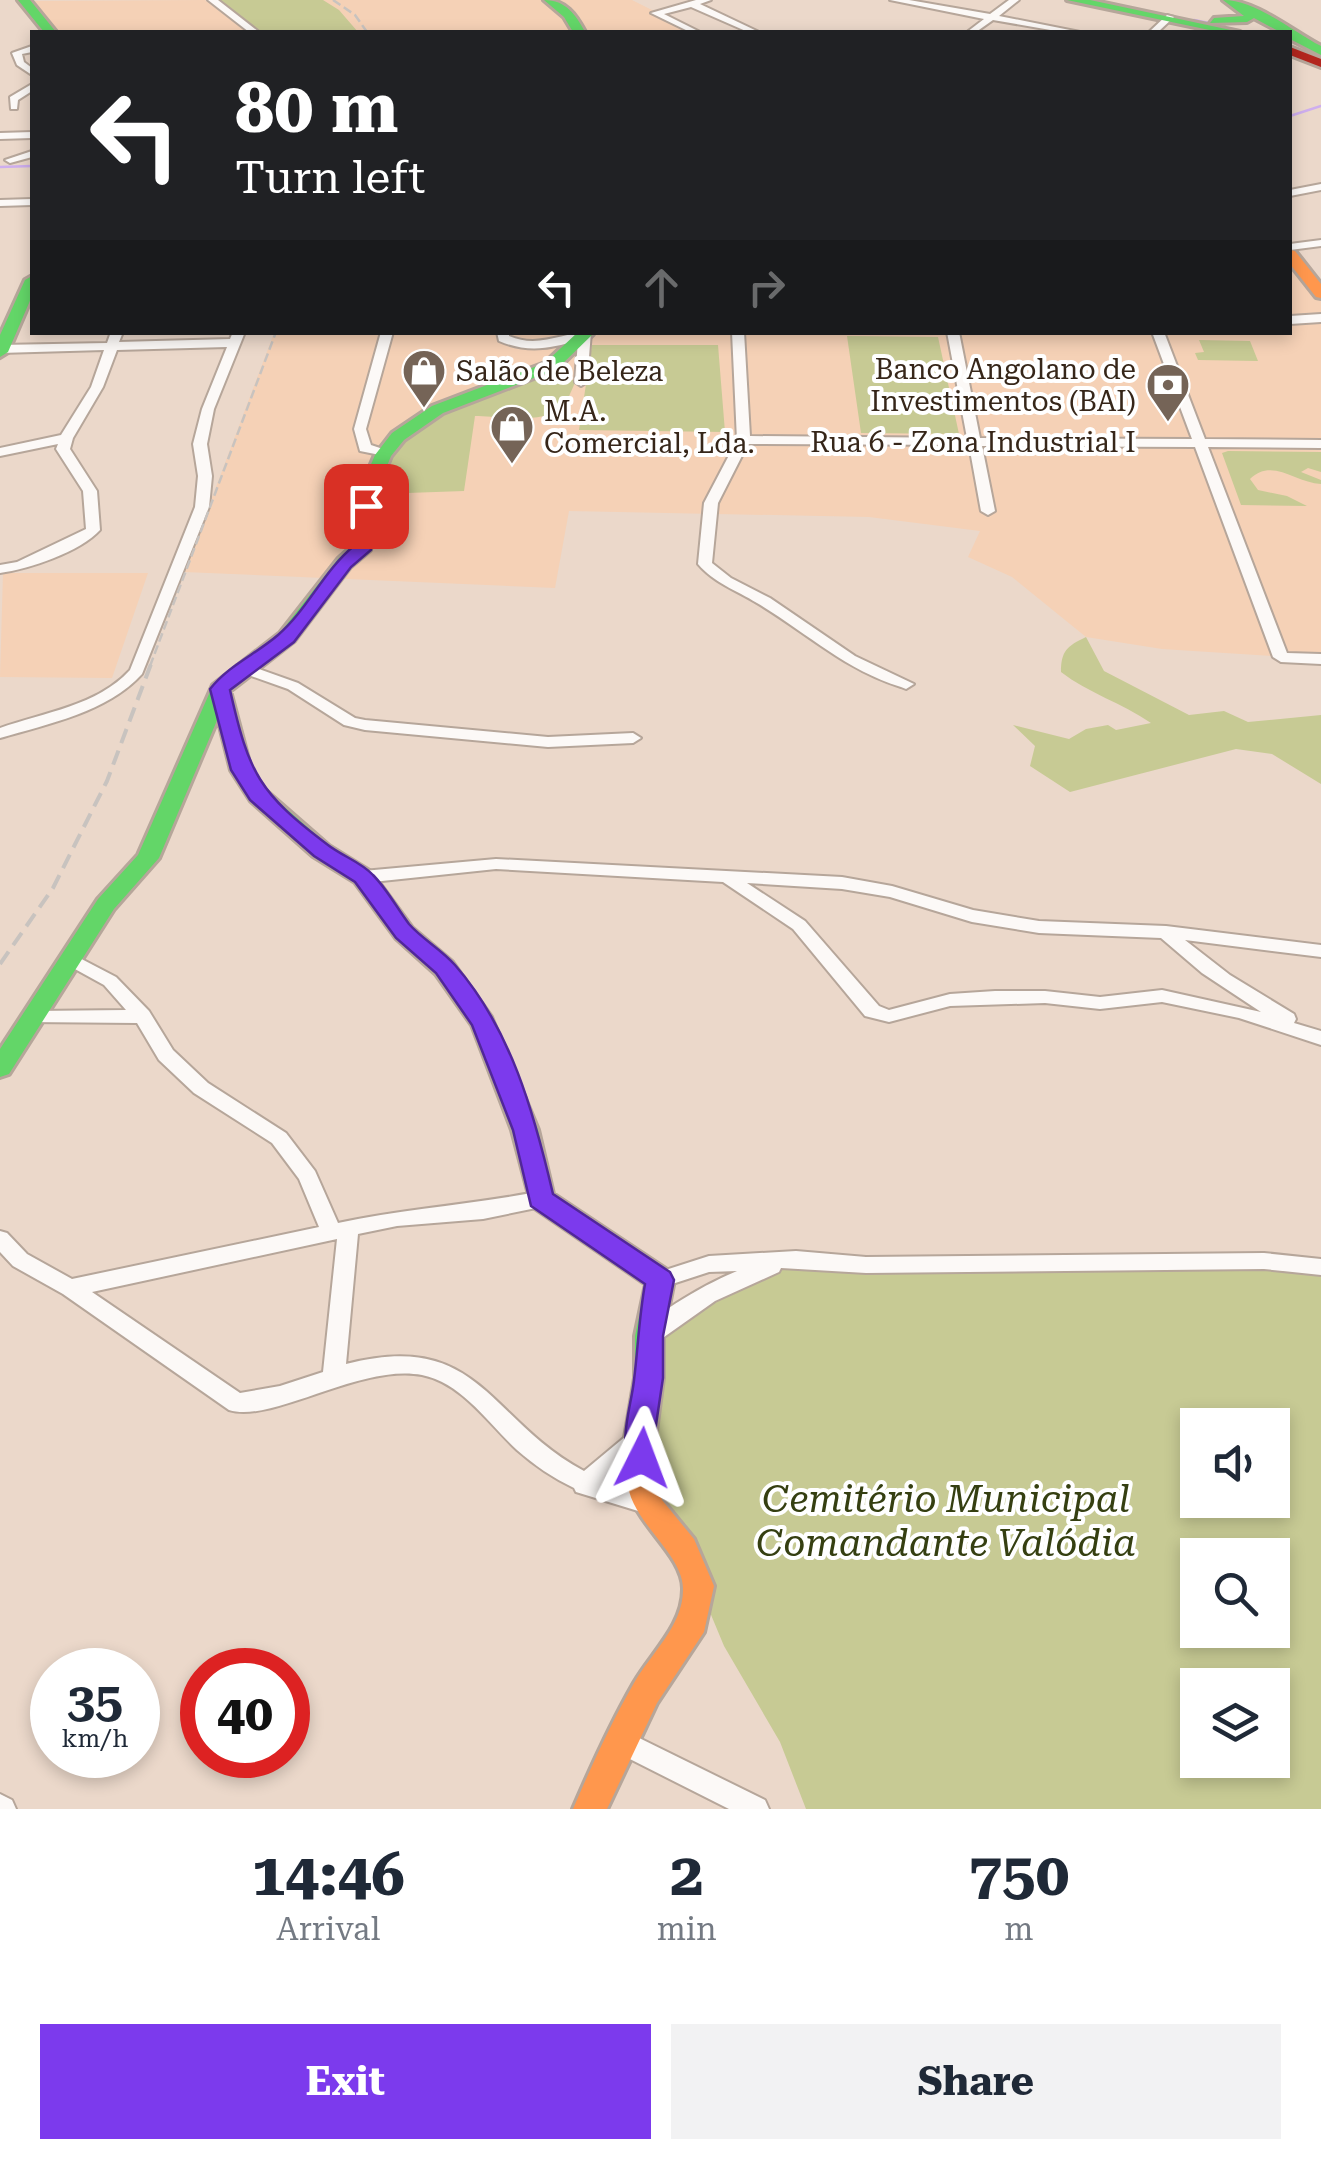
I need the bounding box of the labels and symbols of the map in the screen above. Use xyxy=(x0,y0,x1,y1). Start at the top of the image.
shop icon: Salão de Beleza xyxy=(401,348,447,409)
place label: Banco Angolano de Investimentos (BAI) xyxy=(870,353,1136,418)
place label: Salão de Beleza xyxy=(456,355,663,388)
bank icon: Banco Angolano de Investimentos (BAI) xyxy=(1145,362,1191,423)
place label: M.A. Comercial, Lda. xyxy=(544,395,755,460)
shop icon: M.A. Comercial, Lda. xyxy=(489,404,535,465)
street label: Rua 6 - Zona Industrial I xyxy=(810,426,1136,459)
pin xyxy=(324,464,409,549)
position arrow xyxy=(590,1406,694,1510)
park label: Cemitério Municipal Comandante Valódia xyxy=(756,1477,1136,1565)
speed limit sign: 40 xyxy=(180,1648,310,1778)

